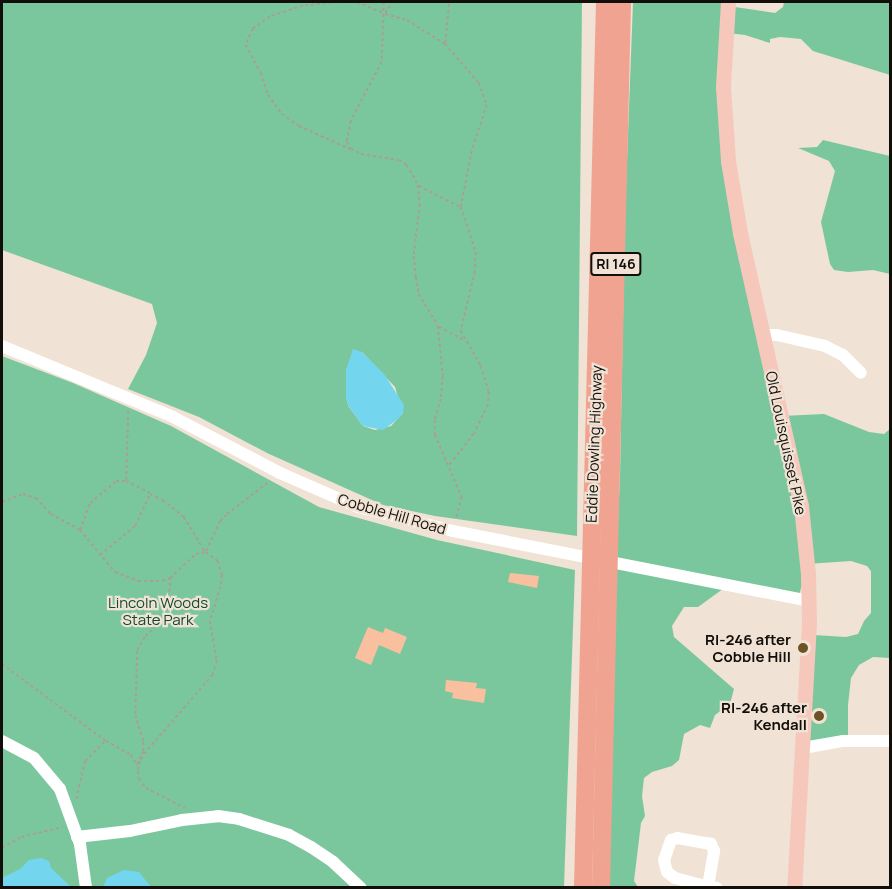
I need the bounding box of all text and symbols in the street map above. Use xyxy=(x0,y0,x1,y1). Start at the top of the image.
road number: RI 146 xyxy=(589,253,643,275)
street label: Eddie Dowling Highway xyxy=(582,365,606,523)
street label: Old Louisquisset Pike xyxy=(762,369,810,517)
street label: Cobble Hill Road xyxy=(336,490,448,538)
park label: Lincoln Woods State Park xyxy=(108,593,208,628)
place label: RI-246 after Cobble Hill xyxy=(705,630,791,665)
marker: RI-246 after Cobble Hill xyxy=(796,641,810,655)
place label: RI-246 after Kendall xyxy=(721,698,807,733)
marker: RI-246 after Kendall xyxy=(812,709,826,723)

